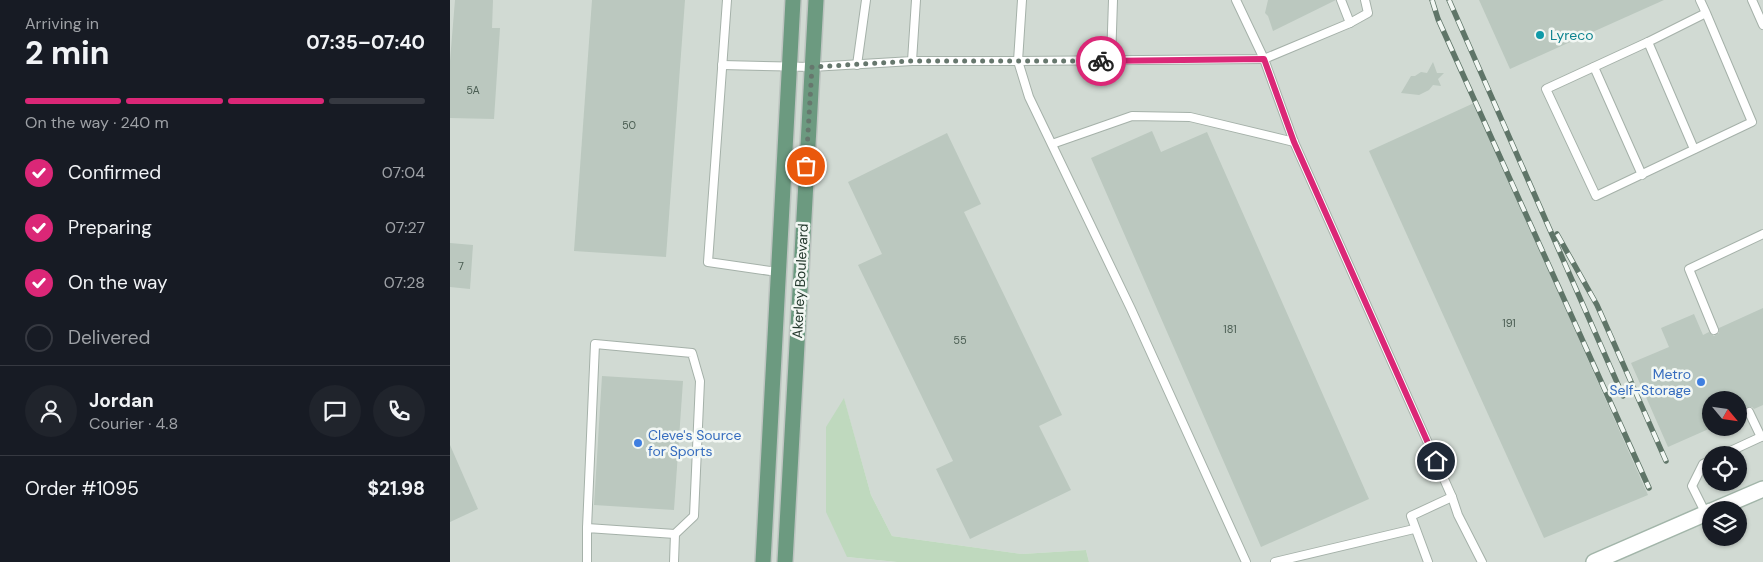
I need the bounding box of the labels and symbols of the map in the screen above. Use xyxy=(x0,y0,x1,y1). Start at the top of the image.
place label: Lyreco xyxy=(1550,26,1593,44)
marker: Lyreco xyxy=(1534,29,1546,41)
courier xyxy=(1076,36,1126,86)
house number: 5A xyxy=(466,83,480,97)
house number: 50 xyxy=(622,118,636,132)
pin xyxy=(785,145,827,187)
street label: Akerley Boulevard xyxy=(788,223,812,339)
house number: 7 xyxy=(458,259,464,273)
house number: 191 xyxy=(1502,316,1516,330)
house number: 181 xyxy=(1223,322,1237,336)
house number: 55 xyxy=(953,333,967,347)
place label: Metro Self-Storage xyxy=(1609,365,1691,399)
marker: Metro Self-Storage xyxy=(1695,376,1707,388)
north arrow xyxy=(1702,391,1748,436)
place label: Cleve's Source for Sports xyxy=(648,426,742,460)
marker: Cleve's Source for Sports xyxy=(632,437,644,449)
pin xyxy=(1415,440,1457,482)

